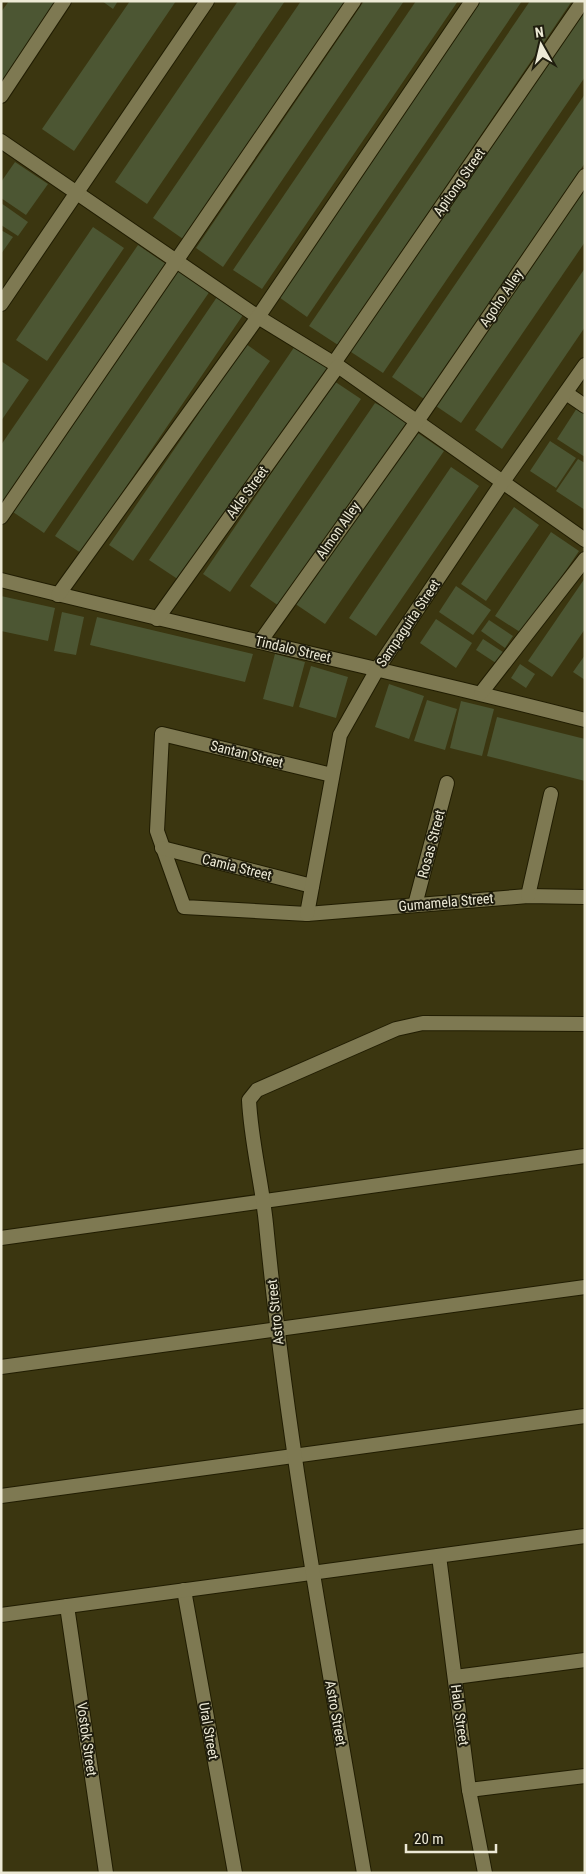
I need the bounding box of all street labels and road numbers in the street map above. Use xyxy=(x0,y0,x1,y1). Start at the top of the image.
street label: Apitong Street xyxy=(430,145,488,219)
street label: Agoho Alley xyxy=(476,266,526,330)
street label: Akle Street xyxy=(223,463,271,521)
street label: Almon Alley xyxy=(313,498,363,561)
street label: Sampaguita Street xyxy=(373,576,443,670)
street label: Tindalo Street xyxy=(254,633,332,665)
street label: Santan Street xyxy=(209,737,285,771)
street label: Rosas Street xyxy=(414,808,448,880)
street label: Camia Street xyxy=(201,851,273,883)
street label: Gumamela Street xyxy=(398,890,494,914)
street label: Astro Street xyxy=(264,1278,286,1346)
street label: Astro Street xyxy=(322,1679,350,1747)
street label: Halo Street xyxy=(448,1683,472,1747)
street label: Vostok Street xyxy=(74,1701,100,1777)
street label: Ural Street xyxy=(196,1701,222,1761)

